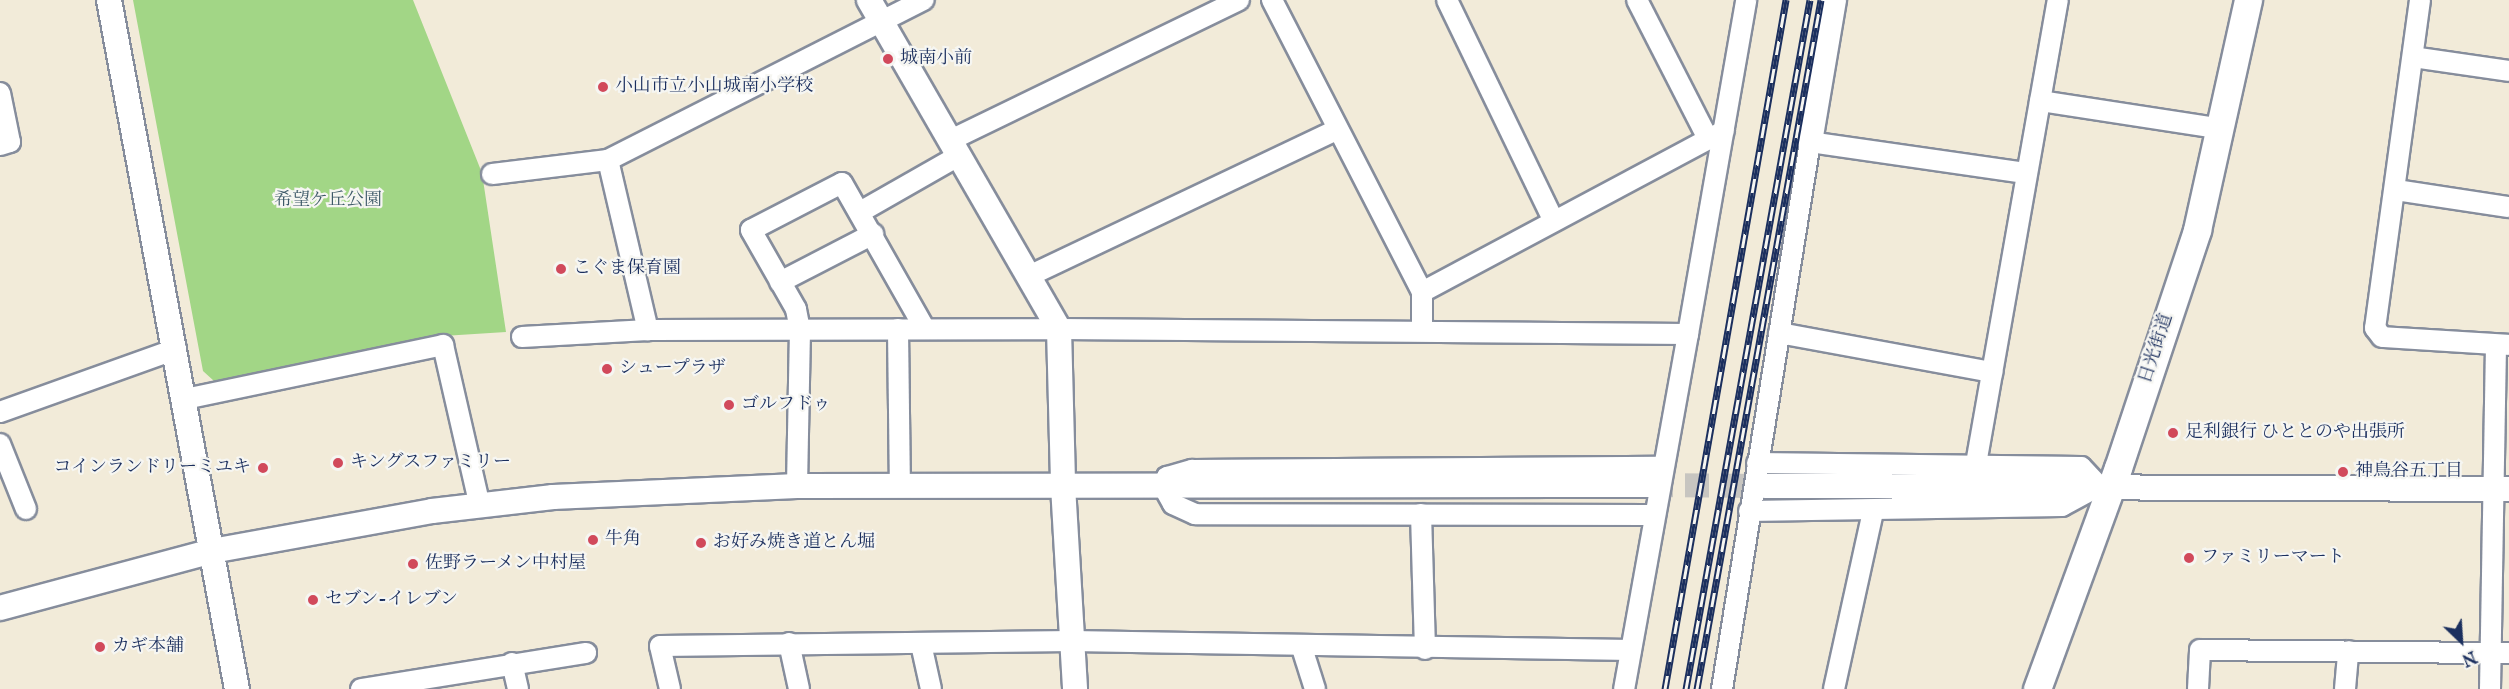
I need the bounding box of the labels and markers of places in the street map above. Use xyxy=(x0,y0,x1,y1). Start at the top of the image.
place label: 城南小前 xyxy=(900,48,972,70)
marker: 城南小前 xyxy=(881,52,895,66)
place label: 小山市立小山城南小学校 xyxy=(615,76,813,98)
marker: 小山市立小山城南小学校 xyxy=(596,80,610,94)
place label: こぐま保育園 xyxy=(573,258,681,280)
marker: こぐま保育園 xyxy=(554,262,568,276)
place label: シュープラザ xyxy=(619,358,727,380)
marker: シュープラザ xyxy=(600,362,614,376)
place label: ゴルフドゥ xyxy=(741,394,831,416)
marker: ゴルフドゥ xyxy=(722,398,736,412)
place label: 足利銀行 ひととのや出張所 xyxy=(2185,422,2405,444)
marker: 足利銀行 ひととのや出張所 xyxy=(2166,426,2180,440)
place label: キングスファミリー xyxy=(350,452,512,474)
marker: キングスファミリー xyxy=(331,456,345,470)
place label: コインランドリーミユキ xyxy=(53,457,251,479)
marker: コインランドリーミユキ xyxy=(256,461,270,475)
place label: 神鳥谷五丁目 xyxy=(2355,461,2463,483)
marker: 神鳥谷五丁目 xyxy=(2336,465,2350,479)
place label: 牛角 xyxy=(605,529,641,551)
place label: お好み焼き道とん堀 xyxy=(713,532,875,554)
marker: 牛角 xyxy=(586,533,600,547)
marker: お好み焼き道とん堀 xyxy=(694,536,708,550)
place label: ファミリーマート xyxy=(2201,547,2345,569)
marker: ファミリーマート xyxy=(2182,551,2196,565)
place label: 佐野ラーメン中村屋 xyxy=(425,553,587,575)
marker: 佐野ラーメン中村屋 xyxy=(406,557,420,571)
place label: セブン-イレブン xyxy=(325,589,459,611)
marker: セブン-イレブン xyxy=(306,593,320,607)
place label: カギ本舗 xyxy=(112,636,184,658)
marker: カギ本舗 xyxy=(93,640,107,654)

